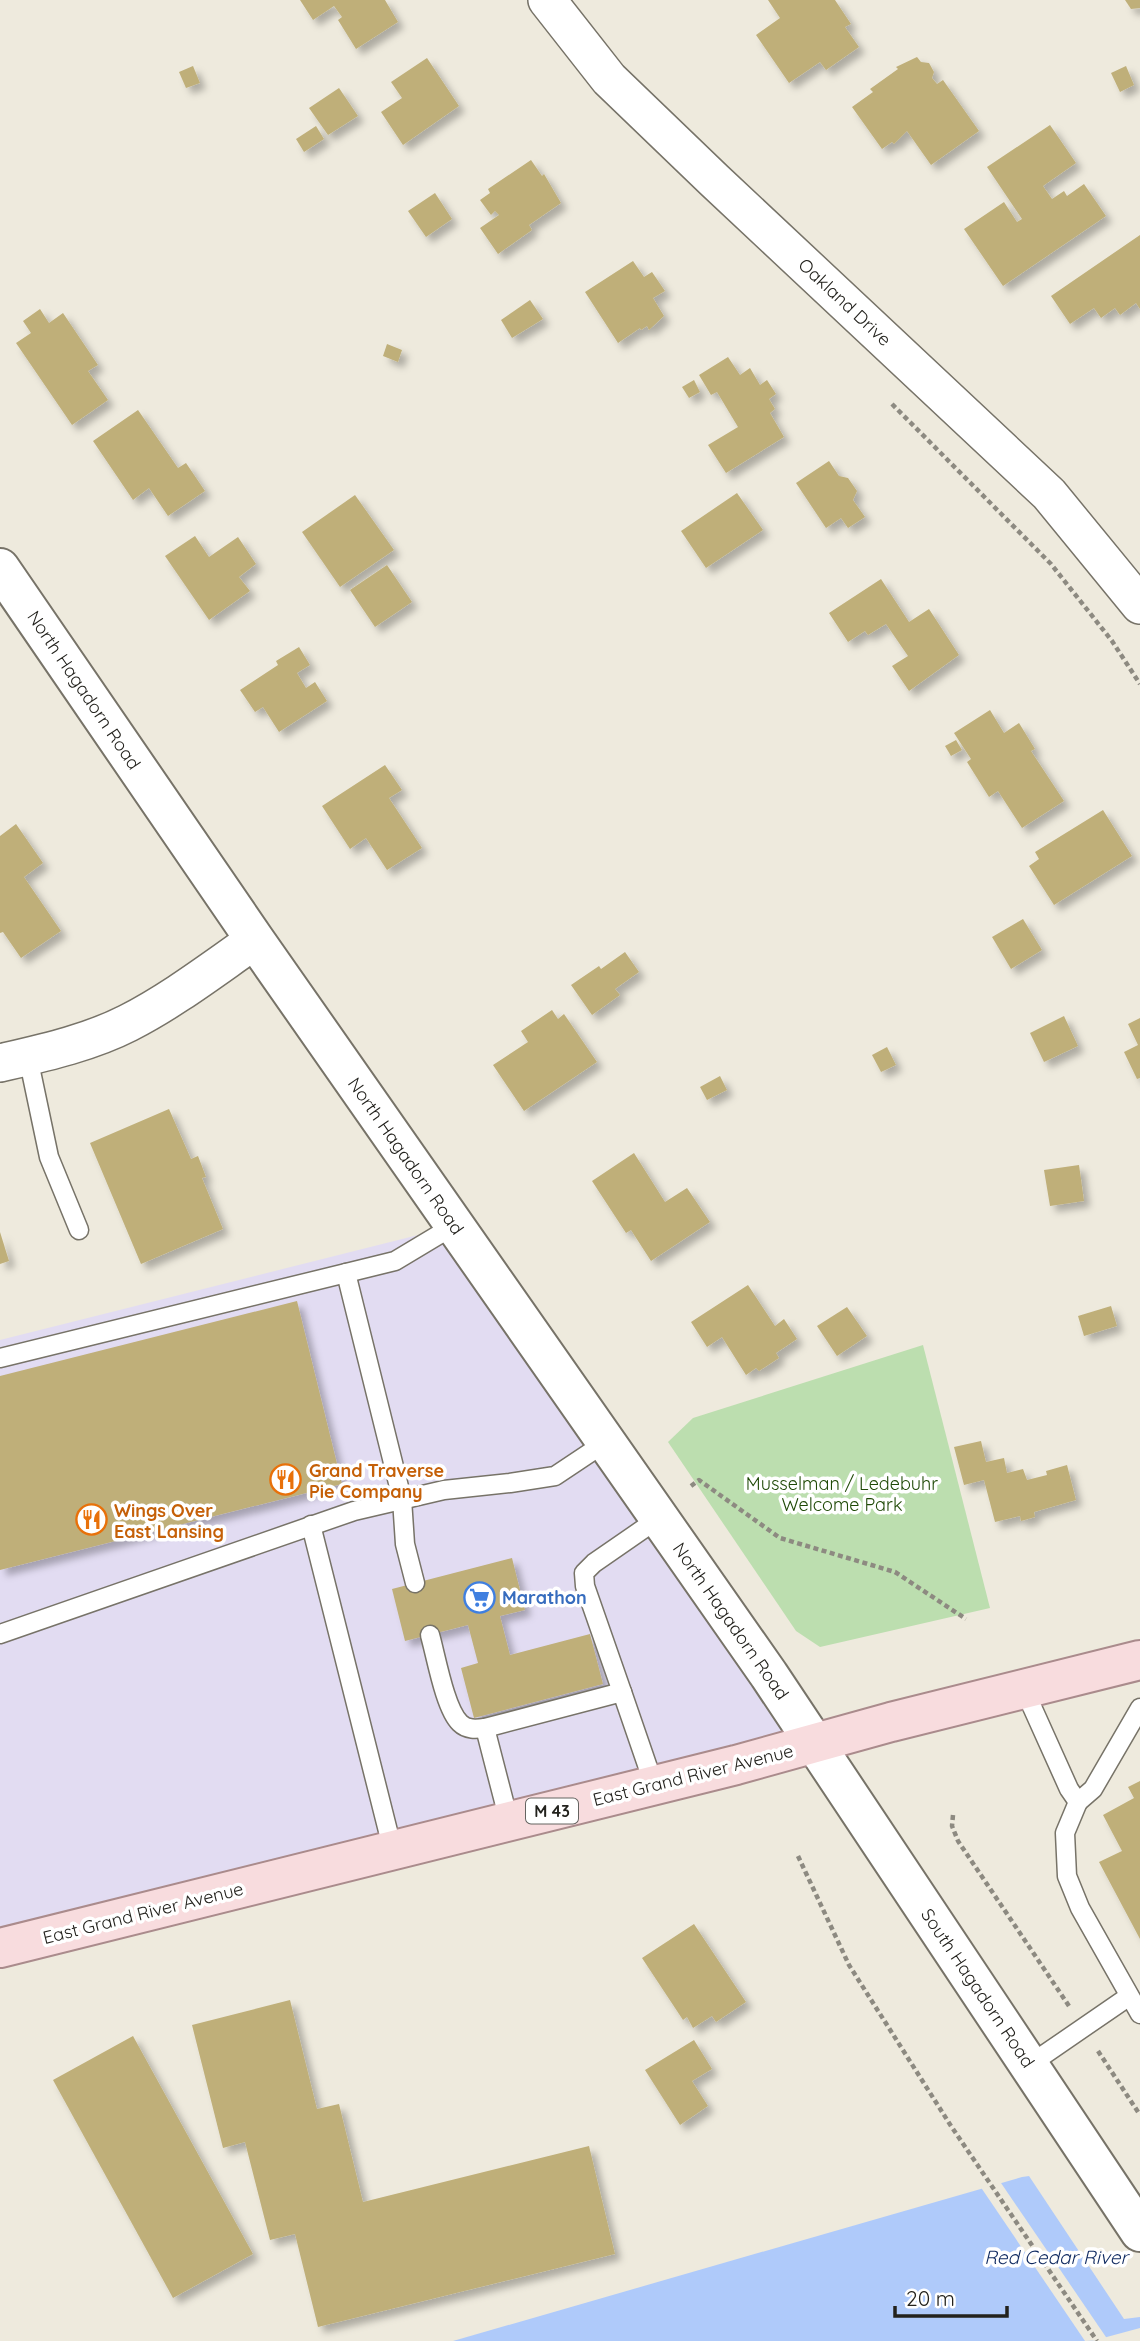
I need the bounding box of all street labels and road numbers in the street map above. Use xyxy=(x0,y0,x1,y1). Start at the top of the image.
street label: Oakland Drive xyxy=(794,253,896,351)
street label: North Hagadorn Road xyxy=(22,606,146,774)
street label: North Hagadorn Road xyxy=(343,1073,469,1239)
street label: North Hagadorn Road xyxy=(668,1538,794,1704)
street label: East Grand River Avenue xyxy=(590,1739,796,1811)
road number: M 43 xyxy=(526,1798,578,1824)
street label: East Grand River Avenue xyxy=(40,1877,246,1949)
street label: South Hagadorn Road xyxy=(916,1904,1040,2072)

